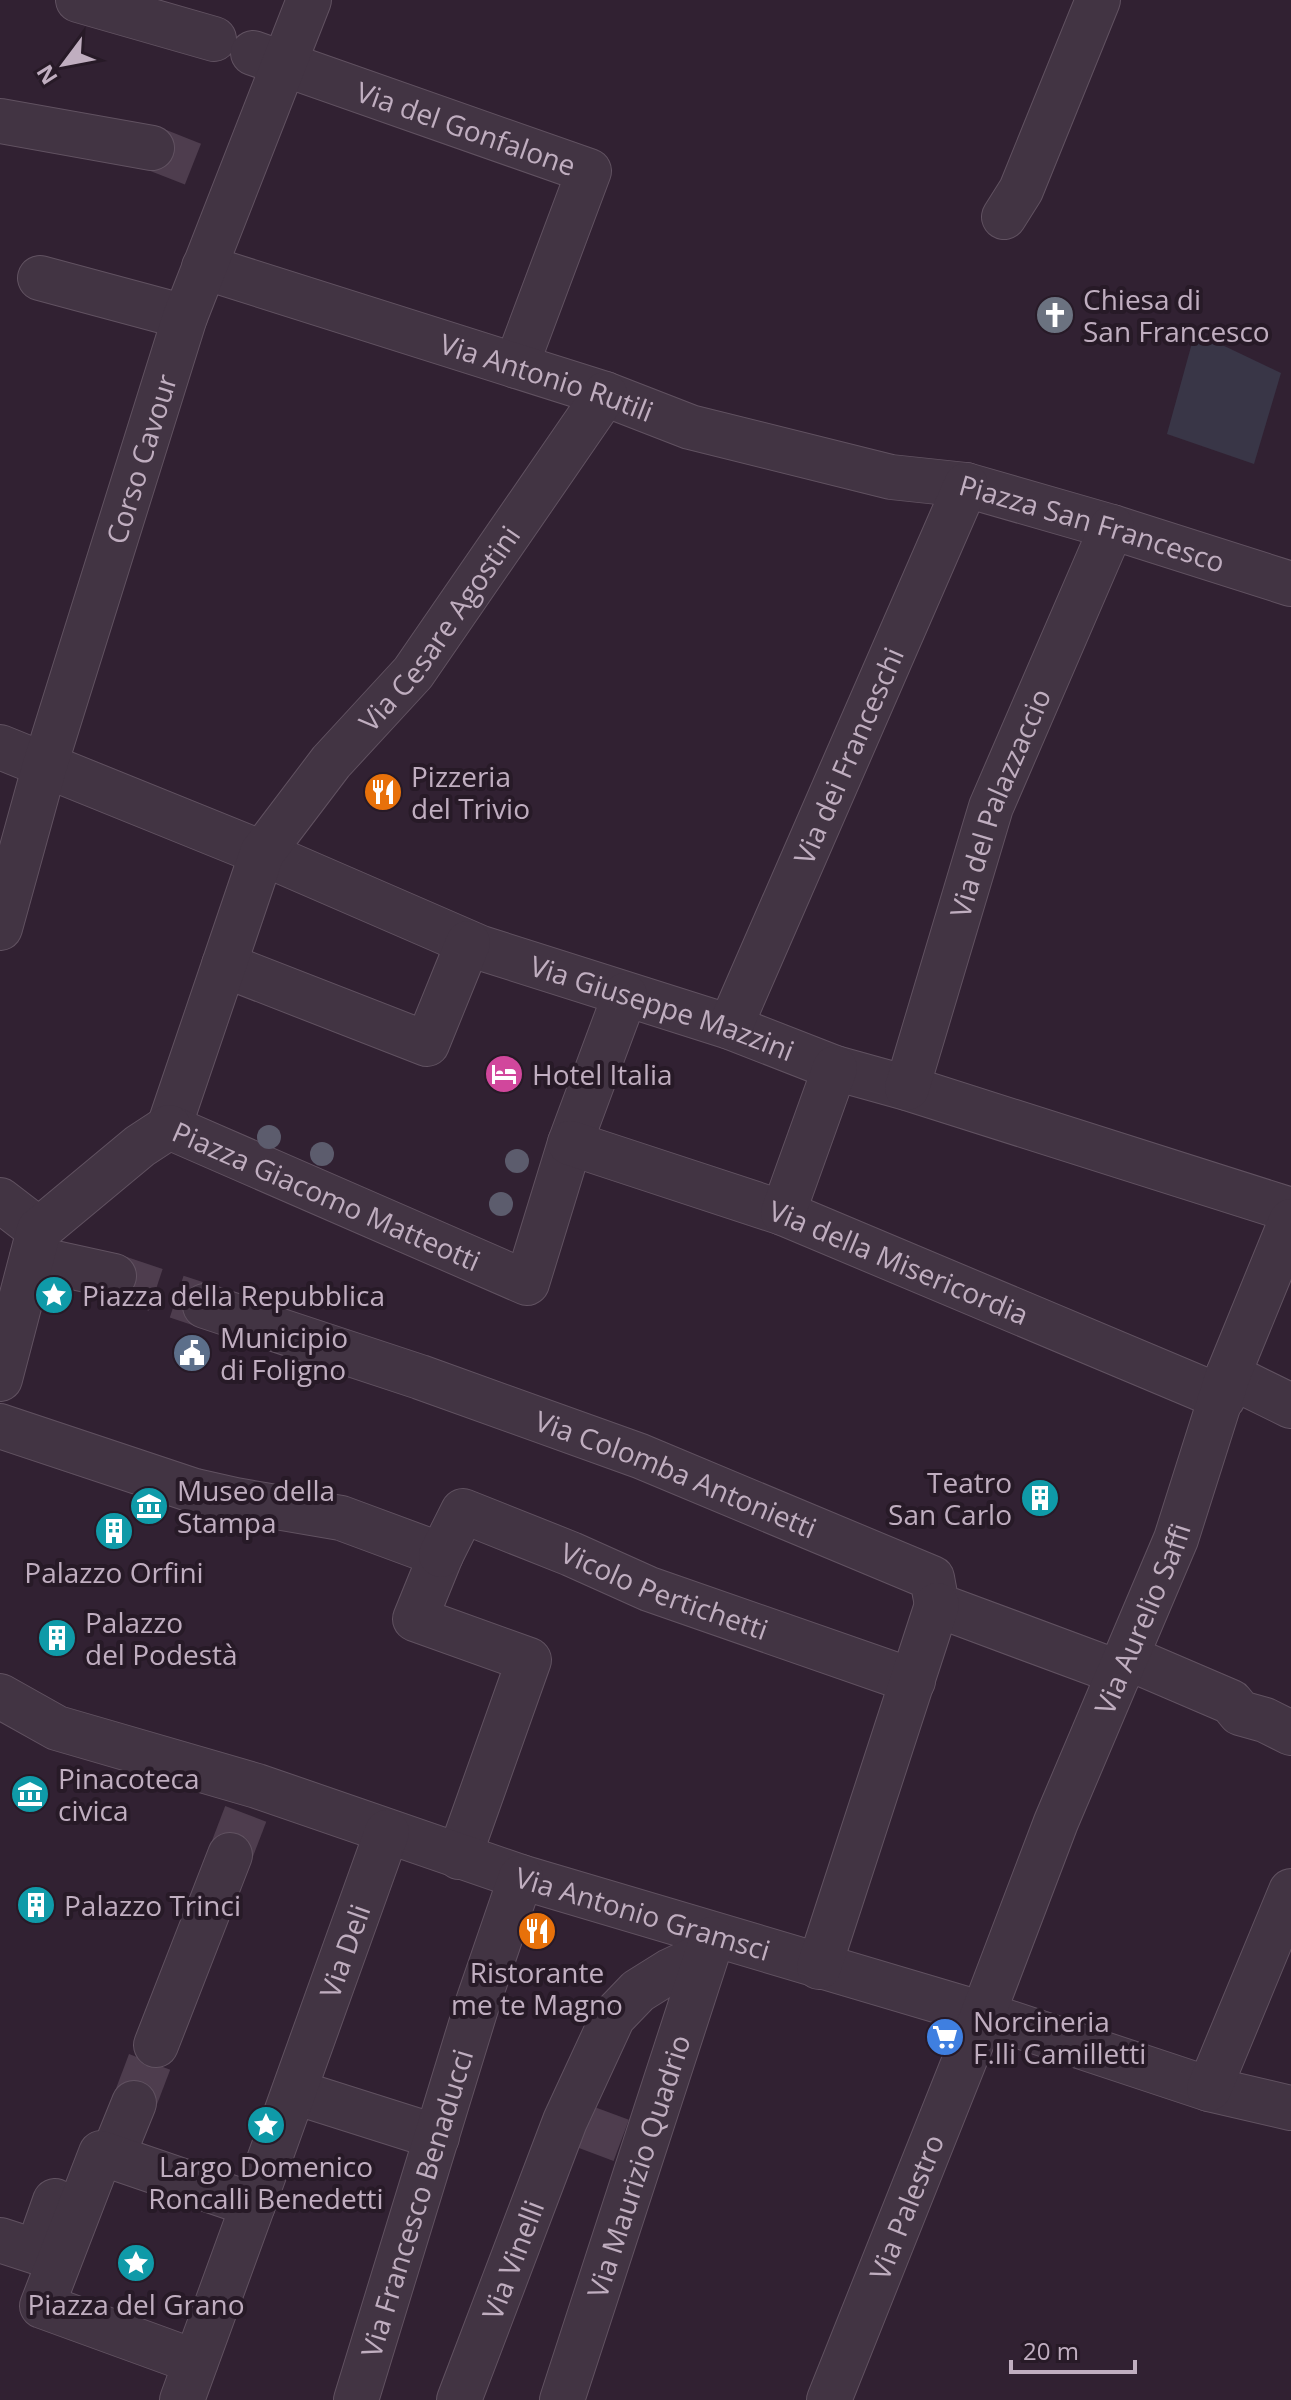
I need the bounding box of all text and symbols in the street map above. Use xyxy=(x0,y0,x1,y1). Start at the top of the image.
north arrow xyxy=(24,24,104,104)
text: N xyxy=(29,60,64,91)
street label: Via del Gonfalone xyxy=(351,72,581,184)
place label: Chiesa di San Francesco xyxy=(1083,280,1270,350)
church icon: Chiesa di San Francesco xyxy=(1034,294,1076,336)
street label: Via Antonio Rutili xyxy=(435,324,659,430)
street label: Corso Cavour xyxy=(96,368,185,548)
street label: Piazza San Francesco xyxy=(955,465,1230,581)
street label: Via Cesare Agostini xyxy=(350,518,528,739)
street label: Via dei Franceschi xyxy=(784,641,912,870)
street label: Via del Palazzaccio xyxy=(940,682,1059,922)
place label: Pizzeria del Trivio xyxy=(411,757,530,827)
restaurant icon: Pizzeria del Trivio xyxy=(362,771,404,813)
street label: Via Giuseppe Mazzini xyxy=(525,946,800,1069)
hotel icon: Hotel Italia xyxy=(483,1053,525,1095)
place label: Hotel Italia xyxy=(532,1055,673,1093)
street label: Piazza Giacomo Matteotti xyxy=(167,1112,487,1279)
street label: Via della Misericordia xyxy=(765,1191,1034,1333)
place icon: Piazza della Repubblica xyxy=(33,1274,75,1316)
place label: Piazza della Repubblica xyxy=(82,1276,385,1314)
place label: Municipio di Foligno xyxy=(220,1318,348,1388)
public building icon: Municipio di Foligno xyxy=(171,1332,213,1374)
street label: Via Colomba Antonietti xyxy=(530,1401,822,1547)
place label: Teatro San Carlo xyxy=(888,1463,1012,1533)
place label: Museo della Stampa xyxy=(177,1471,335,1541)
building icon: Teatro San Carlo xyxy=(1019,1477,1061,1519)
museum icon: Museo della Stampa xyxy=(128,1485,170,1527)
building icon: Palazzo Orfini xyxy=(93,1510,135,1552)
street label: Via Aurelio Saffi xyxy=(1085,1518,1199,1720)
street label: Vicolo Pertichetti xyxy=(555,1533,773,1648)
place label: Palazzo Orfini xyxy=(24,1553,204,1591)
place label: Palazzo del Podestà xyxy=(85,1603,238,1673)
building icon: Palazzo del Podestà xyxy=(36,1617,78,1659)
place label: Pinacoteca civica xyxy=(58,1759,200,1829)
museum icon: Pinacoteca civica xyxy=(9,1773,51,1815)
street label: Via Antonio Gramsci xyxy=(511,1857,775,1969)
building icon: Palazzo Trinci xyxy=(15,1884,57,1926)
place label: Palazzo Trinci xyxy=(64,1886,241,1924)
street label: Via Deli xyxy=(310,1899,379,2003)
restaurant icon: Ristorante me te Magno xyxy=(516,1910,558,1952)
place label: Ristorante me te Magno xyxy=(451,1953,623,2023)
place label: Norcineria F.lli Camilletti xyxy=(973,2002,1146,2072)
supermarket icon: Norcineria F.lli Camilletti xyxy=(924,2016,966,2058)
street label: Via Maurizio Quadrio xyxy=(578,2030,699,2302)
street label: Via Francesco Benaducci xyxy=(351,2044,481,2362)
place icon: Largo Domenico Roncalli Benedetti xyxy=(245,2104,287,2146)
street label: Via Palestro xyxy=(860,2128,952,2285)
place label: Largo Domenico Roncalli Benedetti xyxy=(148,2147,384,2217)
street label: Via Vinelli xyxy=(472,2195,552,2325)
place icon: Piazza del Grano xyxy=(115,2242,157,2284)
place label: Piazza del Grano xyxy=(27,2285,245,2323)
scale bar xyxy=(1011,2324,1135,2374)
text: 20 m xyxy=(1023,2334,1079,2367)

